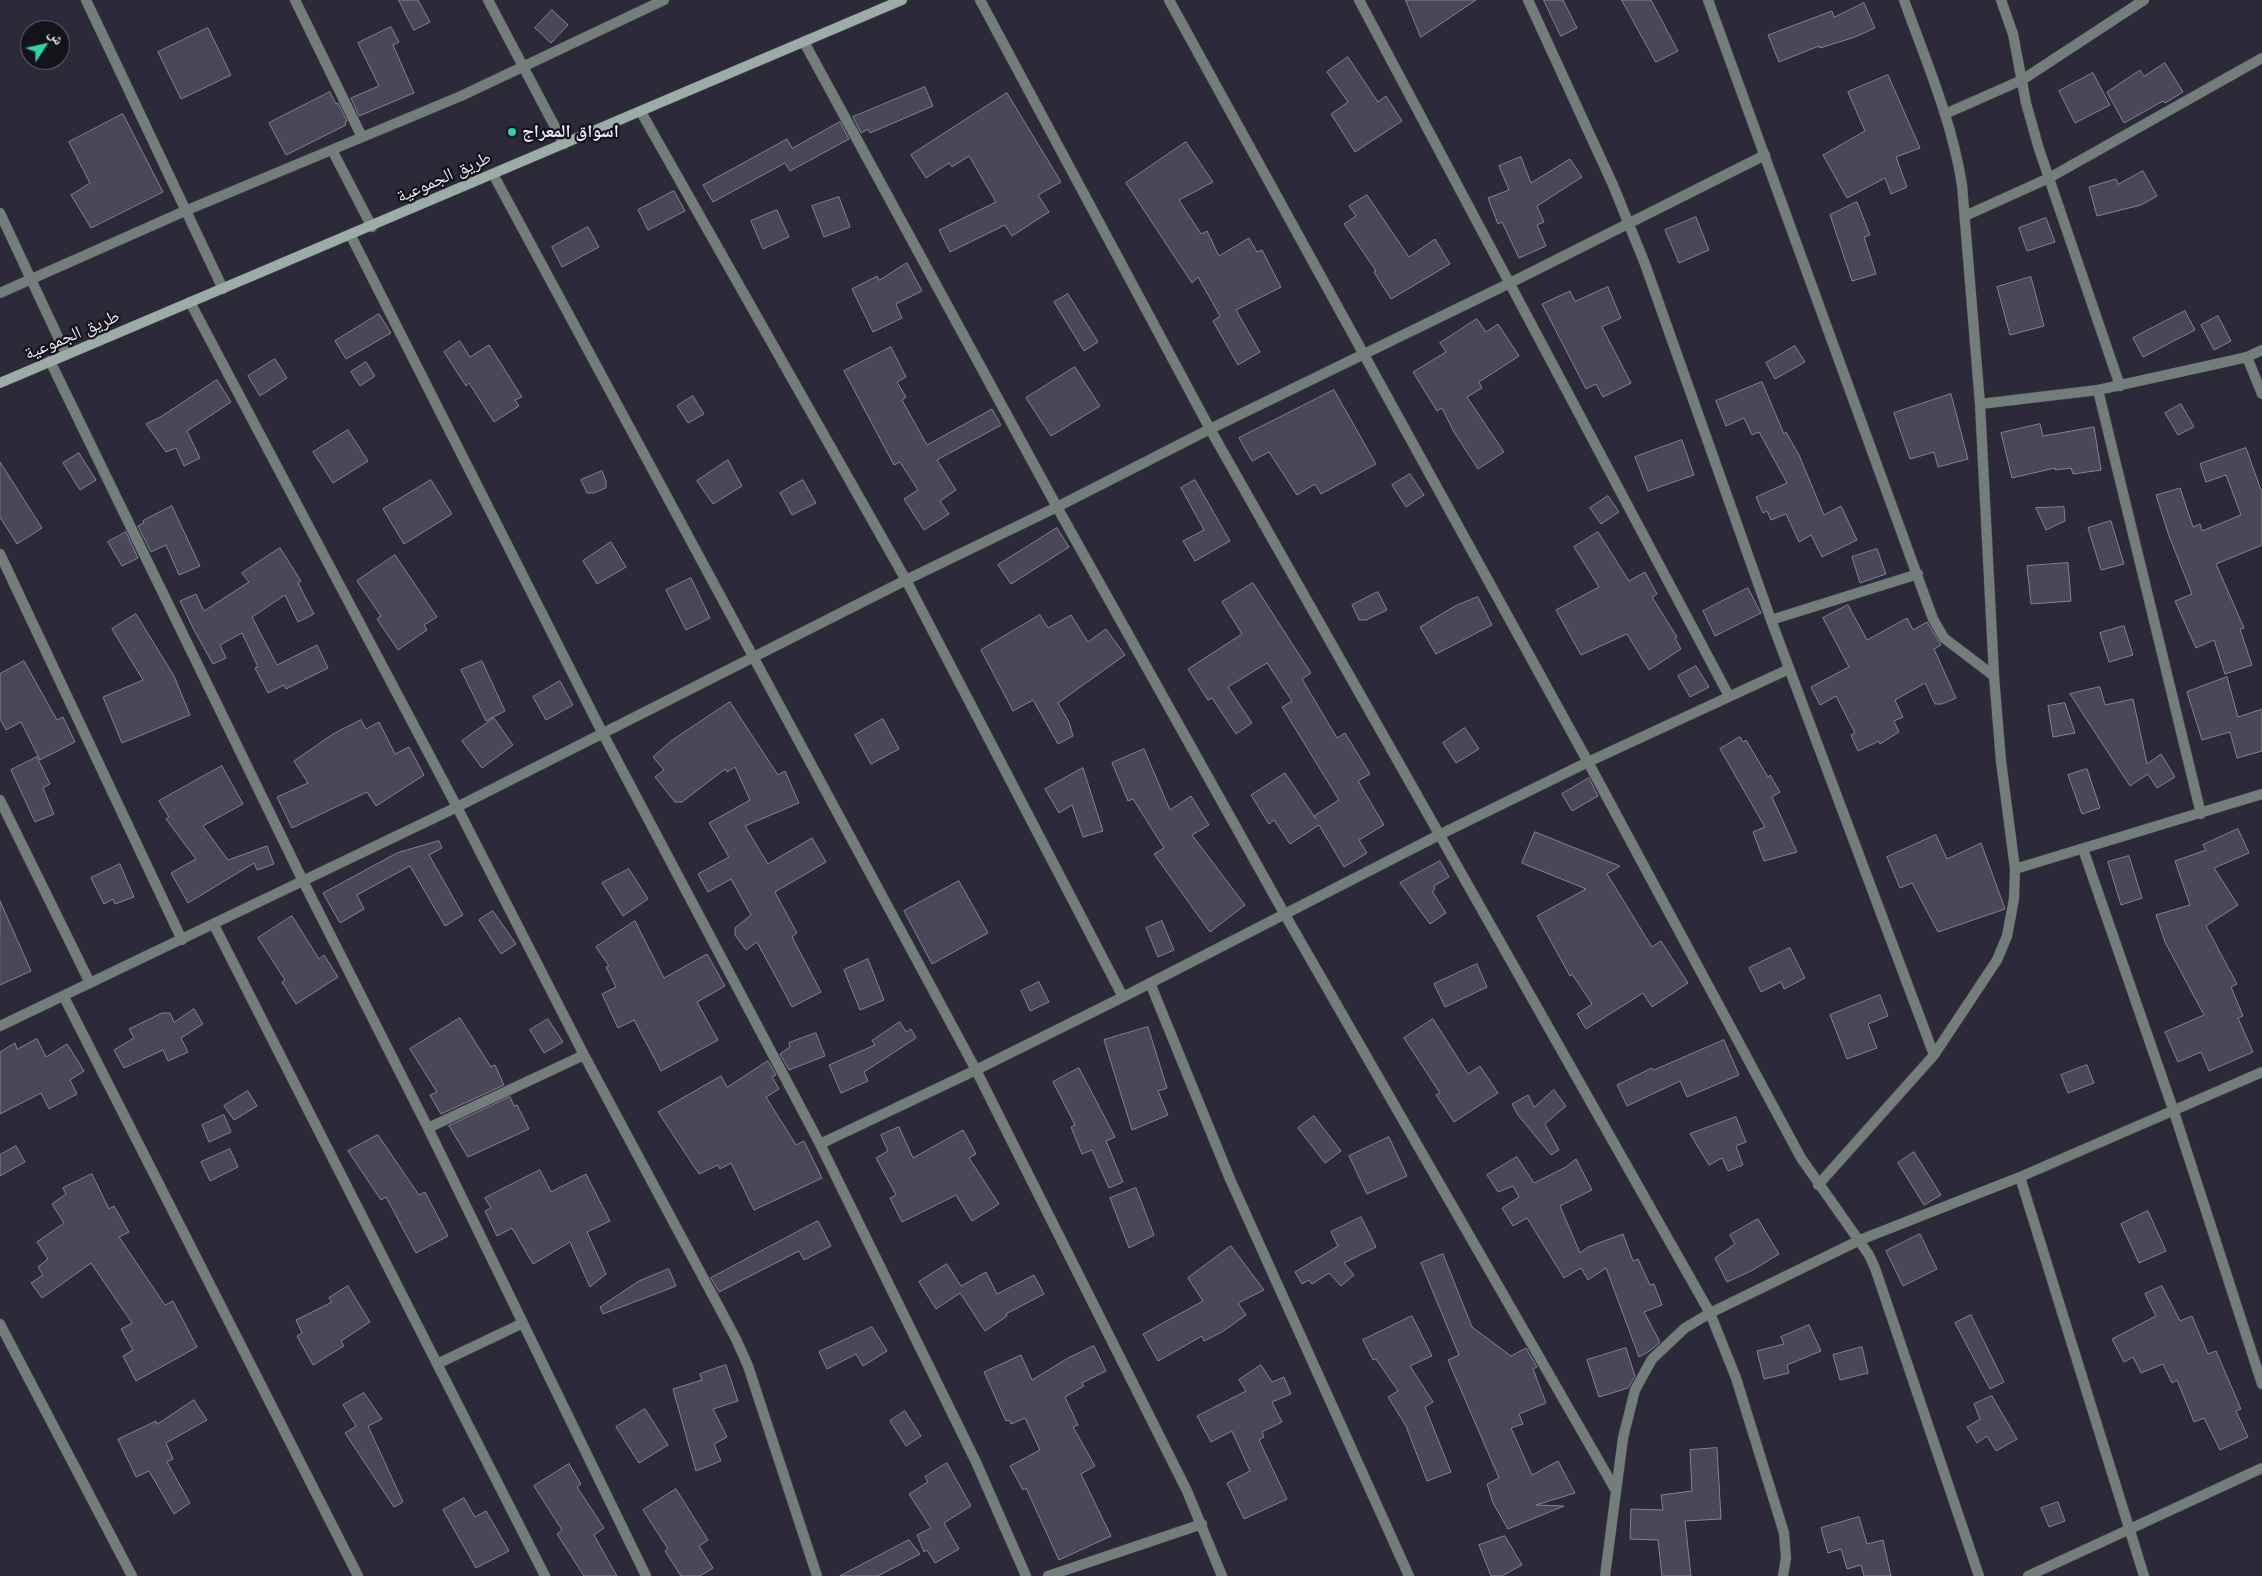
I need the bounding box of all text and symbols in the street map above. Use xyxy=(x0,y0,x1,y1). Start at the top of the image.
north arrow xyxy=(20,20,70,70)
text: ش xyxy=(45,26,68,48)
place label: اسواق المعراج xyxy=(522,121,619,143)
marker: اسواق المعراج xyxy=(506,126,518,138)
street label: طريق الجموعية xyxy=(393,147,495,207)
street label: طريق الجموعية xyxy=(21,305,123,365)

